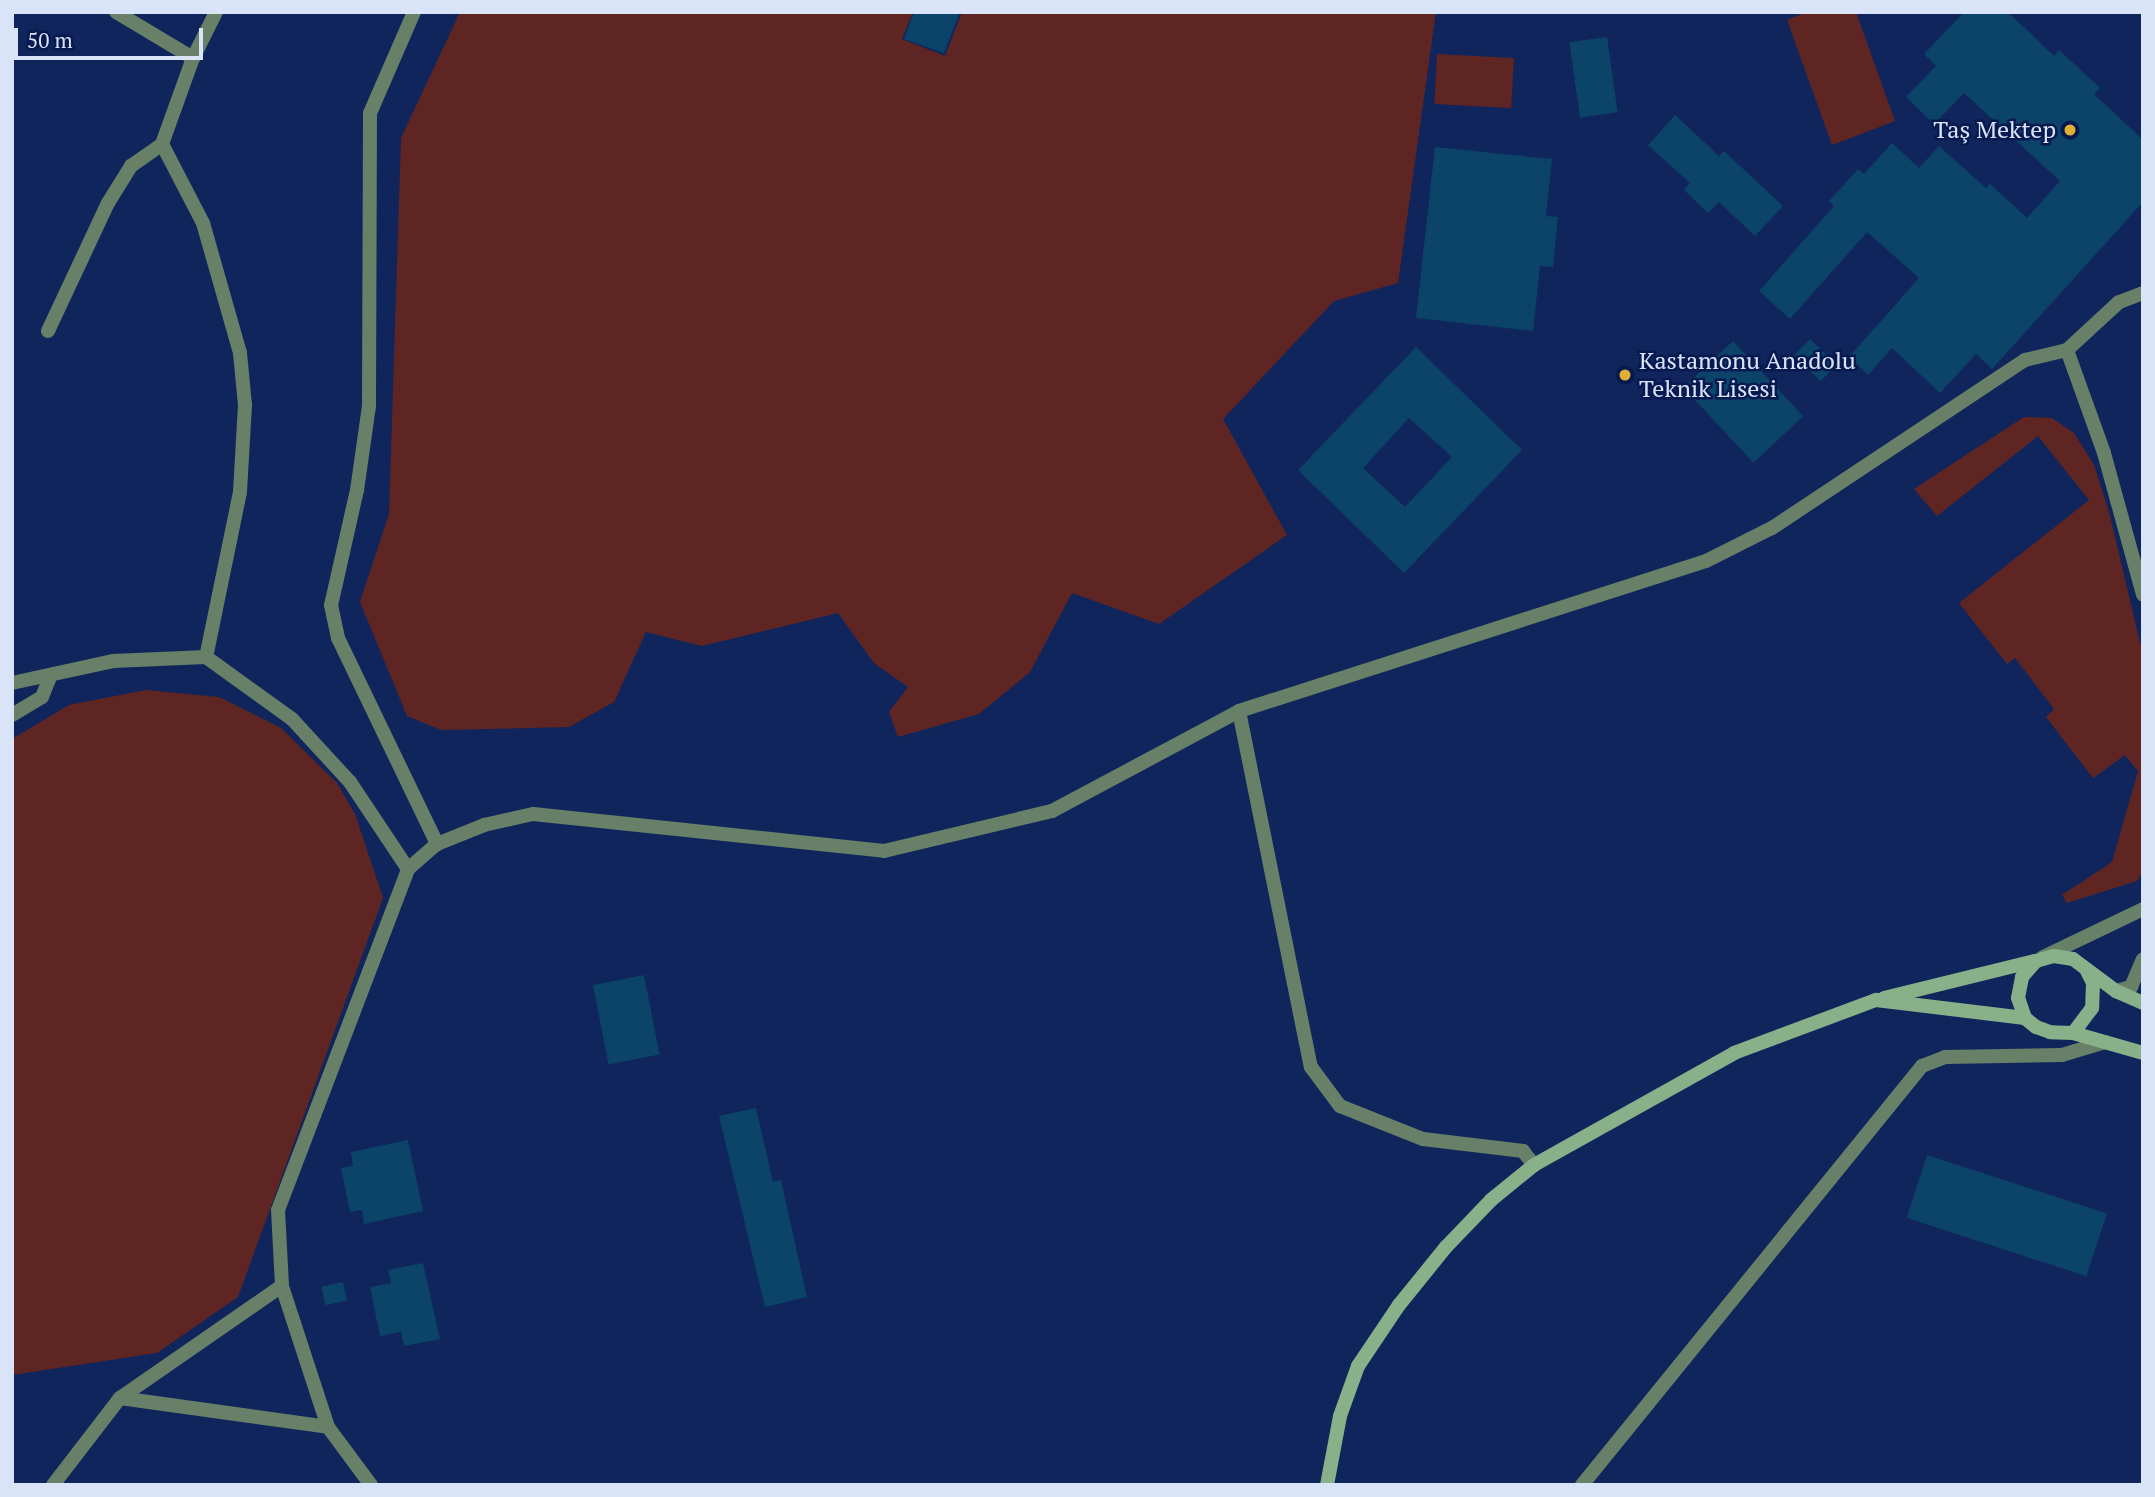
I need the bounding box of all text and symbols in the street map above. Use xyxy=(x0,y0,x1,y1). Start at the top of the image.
scale bar xyxy=(18,14,206,58)
text: 50 m xyxy=(27,26,73,54)
place label: Taş Mektep xyxy=(1933,116,2056,144)
marker: Taş Mektep xyxy=(2062,122,2078,138)
place label: Kastamonu Anadolu Teknik Lisesi xyxy=(1639,347,1856,403)
marker: Kastamonu Anadolu Teknik Lisesi xyxy=(1617,367,1633,383)

